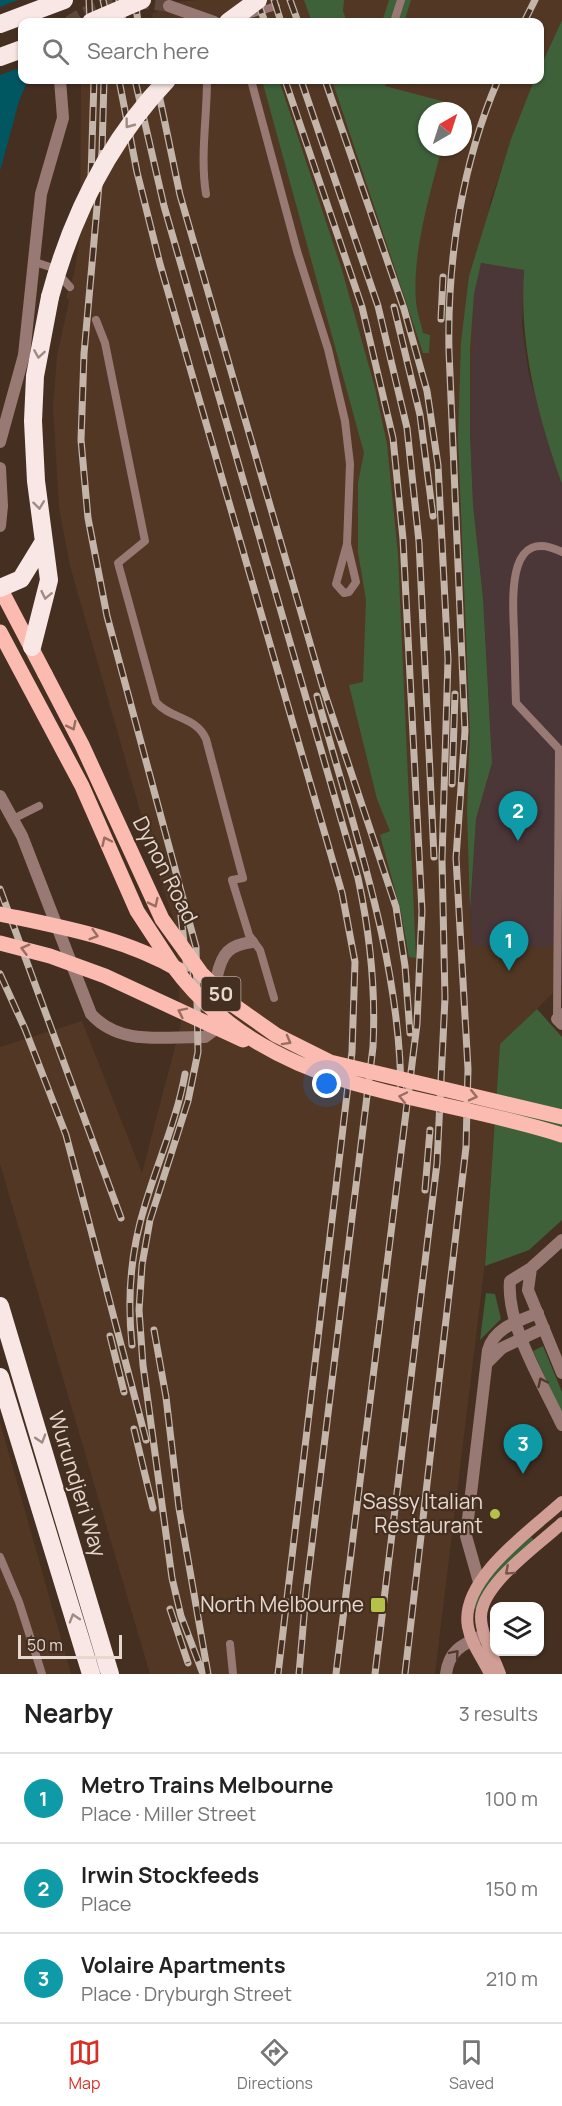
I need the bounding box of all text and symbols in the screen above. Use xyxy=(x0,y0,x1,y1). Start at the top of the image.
search box xyxy=(18,18,544,84)
icon: search xyxy=(39,35,72,68)
text: Search here xyxy=(87,36,209,66)
north arrow xyxy=(418,102,472,156)
one-way arrow xyxy=(126,118,137,129)
one-way arrow xyxy=(33,350,45,359)
one-way arrow xyxy=(32,500,44,509)
one-way arrow xyxy=(41,590,54,600)
one-way arrow xyxy=(65,719,77,730)
pin: 2 xyxy=(498,792,538,841)
street label: Dynon Road xyxy=(127,811,205,928)
one-way arrow xyxy=(101,836,113,847)
one-way arrow xyxy=(147,896,158,907)
pin: 1 xyxy=(490,922,528,971)
one-way arrow xyxy=(88,928,99,940)
one-way arrow xyxy=(20,944,30,957)
road number: 50 xyxy=(202,977,240,1011)
one-way arrow xyxy=(177,1007,188,1019)
one-way arrow xyxy=(281,1034,292,1045)
your location xyxy=(312,1069,341,1098)
one-way arrow xyxy=(468,1089,478,1102)
one-way arrow xyxy=(399,1091,409,1104)
one-way arrow xyxy=(537,1377,549,1388)
street label: Wurundjeri Way xyxy=(42,1407,113,1560)
pin: 3 xyxy=(504,1424,542,1474)
one-way arrow xyxy=(33,1433,46,1444)
place label: Sassy Italian Restaurant xyxy=(363,1487,483,1539)
marker: Sassy Italian Restaurant xyxy=(488,1507,502,1521)
one-way arrow xyxy=(505,1564,516,1575)
place label: North Melbourne xyxy=(200,1590,364,1618)
marker: North Melbourne xyxy=(369,1596,387,1614)
map controls xyxy=(490,1602,544,1656)
button: layers xyxy=(490,1602,544,1656)
one-way arrow xyxy=(69,1613,81,1624)
scale bar xyxy=(18,1632,122,1660)
text: 50 m xyxy=(27,1634,63,1656)
one-way arrow xyxy=(447,1650,458,1661)
text: Nearby xyxy=(24,1695,113,1731)
text: 3 results xyxy=(459,1700,538,1727)
text: Metro Trains Melbourne xyxy=(81,1770,334,1800)
text: 1 xyxy=(39,1785,48,1812)
text: 100 m xyxy=(485,1785,538,1812)
text: Place · Miller Street xyxy=(81,1800,256,1827)
text: Irwin Stockfeeds xyxy=(81,1860,259,1890)
text: 2 xyxy=(38,1875,49,1902)
text: 150 m xyxy=(485,1875,538,1902)
text: Place xyxy=(81,1890,131,1917)
text: Volaire Apartments xyxy=(81,1950,286,1980)
text: 3 xyxy=(38,1965,49,1992)
text: 210 m xyxy=(486,1965,538,1992)
text: Place · Dryburgh Street xyxy=(81,1980,292,2007)
tab: Map xyxy=(68,2036,101,2094)
tab: Directions xyxy=(237,2036,313,2094)
tab: Saved xyxy=(449,2036,494,2094)

